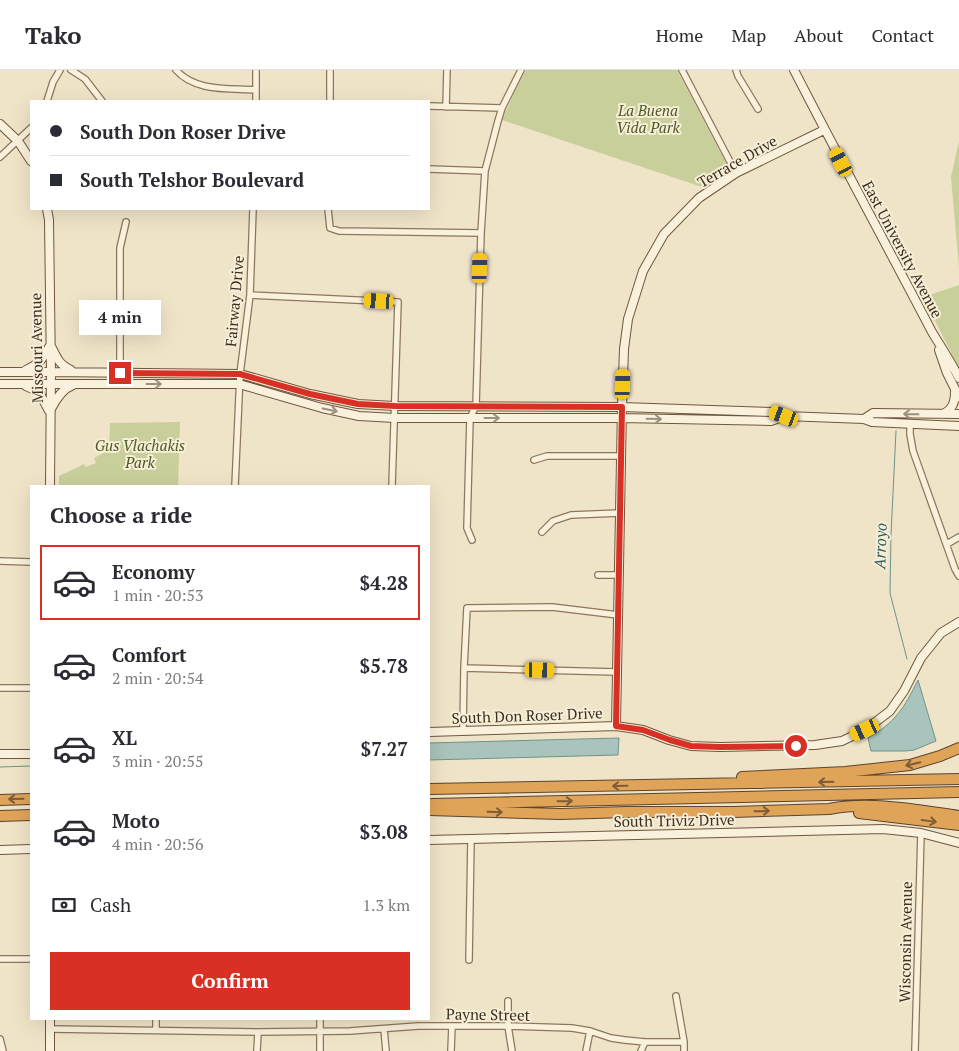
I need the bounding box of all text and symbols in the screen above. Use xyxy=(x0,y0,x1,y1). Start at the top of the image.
text: Tako xyxy=(25,19,82,51)
text: Home xyxy=(656,23,703,47)
text: Map xyxy=(731,23,766,47)
text: About xyxy=(794,23,843,47)
text: Contact xyxy=(871,23,934,47)
park label: La Buena Vida Park xyxy=(616,100,681,137)
text: South Don Roser Drive xyxy=(80,119,286,144)
street label: Terrace Drive xyxy=(694,130,780,192)
car xyxy=(827,145,854,179)
text: South Telshor Boulevard xyxy=(80,167,304,192)
street label: East University Avenue xyxy=(858,177,948,321)
car xyxy=(471,253,488,283)
street label: Fairway Drive xyxy=(220,254,248,348)
street label: Missouri Avenue xyxy=(25,293,47,403)
car xyxy=(363,293,394,309)
callout: 4 min xyxy=(79,300,161,336)
text: 4 min xyxy=(98,306,142,328)
route end xyxy=(109,362,131,384)
car xyxy=(614,369,631,399)
one-way arrow xyxy=(145,379,161,389)
car xyxy=(767,404,800,428)
one-way arrow xyxy=(322,406,338,415)
one-way arrow xyxy=(903,409,919,419)
one-way arrow xyxy=(484,413,500,423)
one-way arrow xyxy=(646,414,662,423)
park label: Gus Vlachakis Park xyxy=(95,435,185,472)
text: Choose a ride xyxy=(50,500,192,529)
water label: Arroyo xyxy=(868,523,892,570)
text: Economy xyxy=(112,559,195,584)
icon: car xyxy=(52,560,97,605)
text: $4.28 xyxy=(359,570,408,595)
text: 1 min · 20:53 xyxy=(112,584,204,606)
text: Comfort xyxy=(112,642,187,667)
icon: car xyxy=(52,643,97,688)
text: $5.78 xyxy=(359,653,408,678)
car xyxy=(524,662,555,678)
text: 2 min · 20:54 xyxy=(112,667,204,689)
street label: South Don Roser Drive xyxy=(451,702,603,728)
car xyxy=(848,717,881,743)
text: XL xyxy=(112,725,137,750)
icon: car xyxy=(52,726,97,771)
route start xyxy=(785,735,807,757)
text: $7.27 xyxy=(360,736,408,761)
text: 3 min · 20:55 xyxy=(112,750,204,772)
one-way arrow xyxy=(905,760,921,769)
one-way arrow xyxy=(819,778,835,787)
one-way arrow xyxy=(613,781,629,791)
one-way arrow xyxy=(8,795,24,804)
one-way arrow xyxy=(556,796,573,806)
one-way arrow xyxy=(754,806,770,815)
one-way arrow xyxy=(486,807,503,817)
text: Moto xyxy=(112,808,160,833)
icon: car xyxy=(52,809,97,854)
street label: South Triviz Drive xyxy=(613,809,735,831)
one-way arrow xyxy=(921,816,937,826)
text: $3.08 xyxy=(359,819,408,844)
text: 4 min · 20:56 xyxy=(112,833,204,855)
street label: Wisconsin Avenue xyxy=(894,881,916,1003)
icon: cash xyxy=(50,891,78,919)
text: Cash xyxy=(90,892,131,917)
text: 1.3 km xyxy=(363,894,410,916)
button: Confirm xyxy=(50,952,410,1010)
street label: Payne Street xyxy=(446,1003,531,1025)

